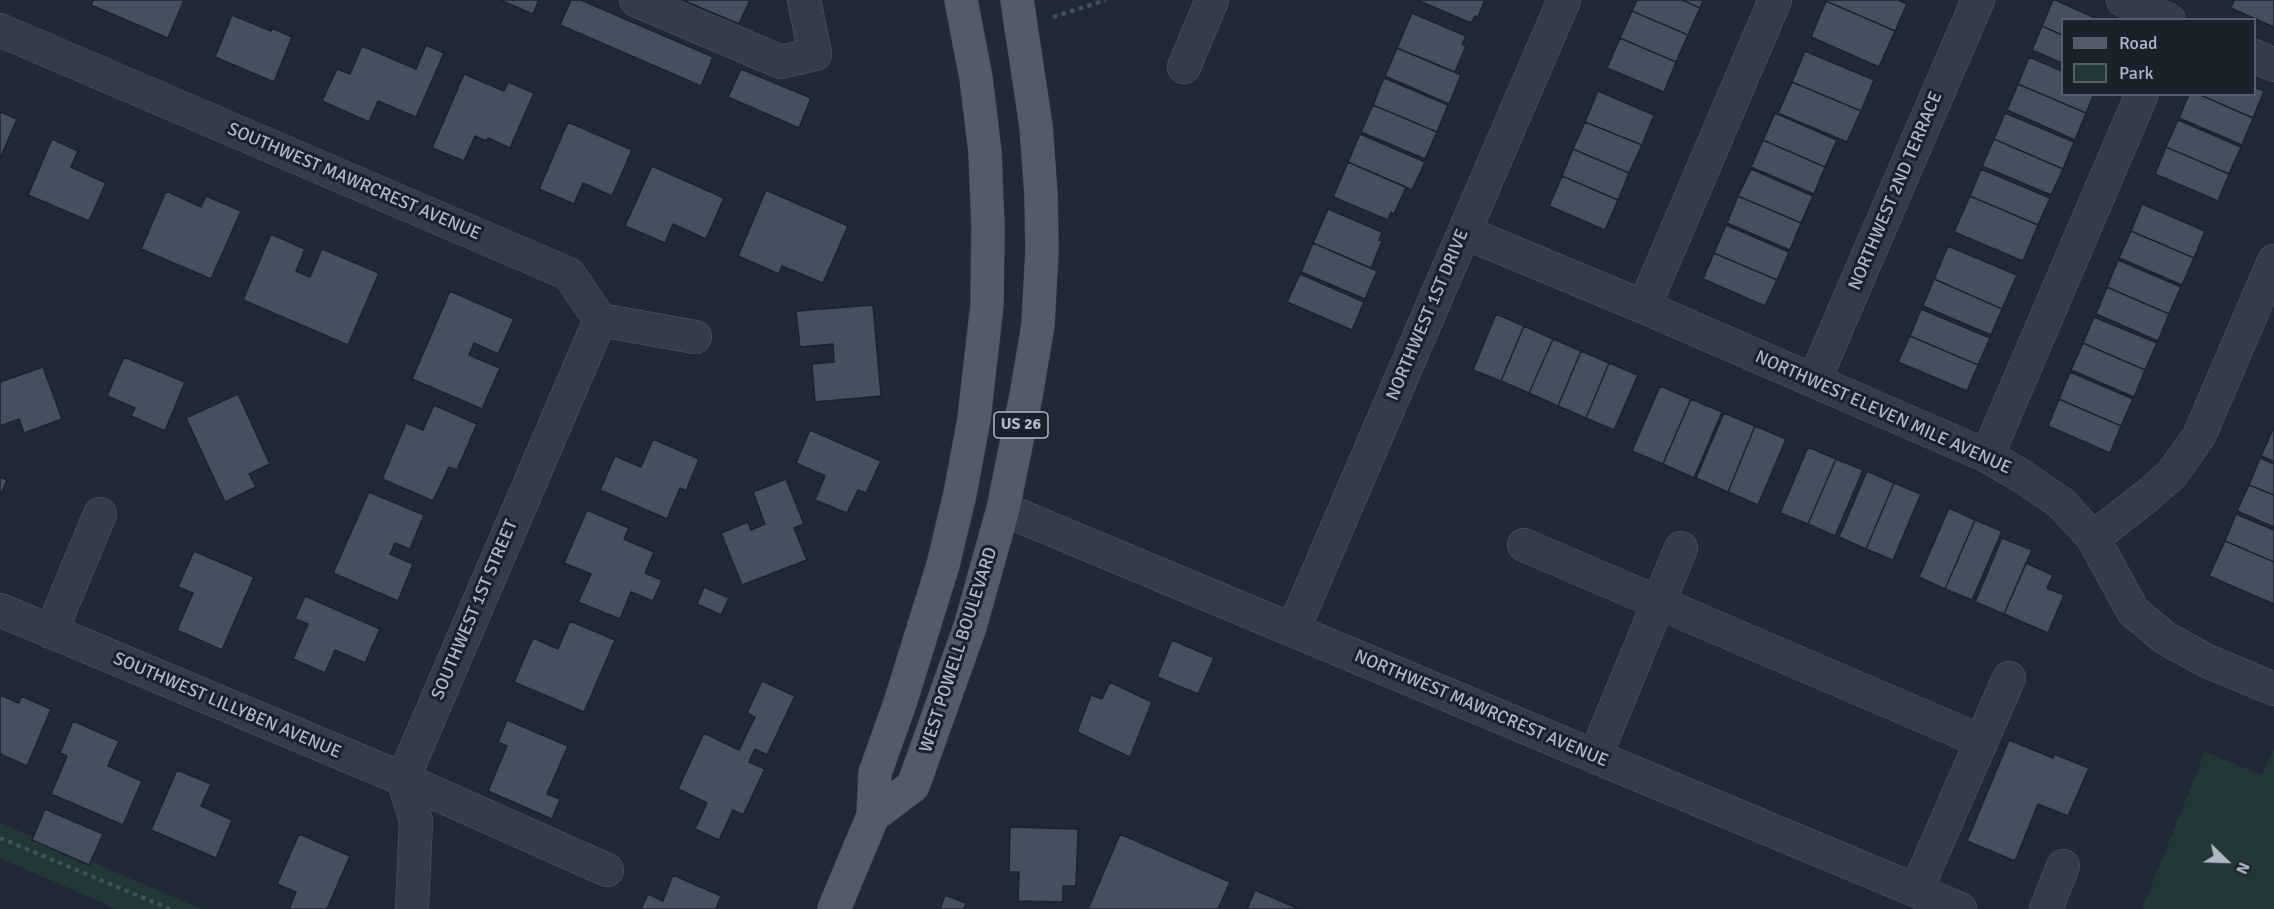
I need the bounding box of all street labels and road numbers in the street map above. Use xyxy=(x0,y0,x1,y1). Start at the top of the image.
street label: NORTHWEST 2ND TERRACE xyxy=(1844,88,1948,294)
street label: SOUTHWEST MAWRCREST AVENUE xyxy=(224,119,484,245)
street label: NORTHWEST 1ST DRIVE xyxy=(1382,226,1474,404)
street label: NORTHWEST ELEVEN MILE AVENUE xyxy=(1752,347,2014,479)
road number: US 26 xyxy=(994,412,1048,438)
street label: SOUTHWEST 1ST STREET xyxy=(427,517,523,703)
street label: WEST POWELL BOULEVARD xyxy=(916,545,1002,755)
street label: NORTHWEST MAWRCREST AVENUE xyxy=(1351,646,1611,772)
street label: SOUTHWEST LILLYBEN AVENUE xyxy=(110,648,344,764)

